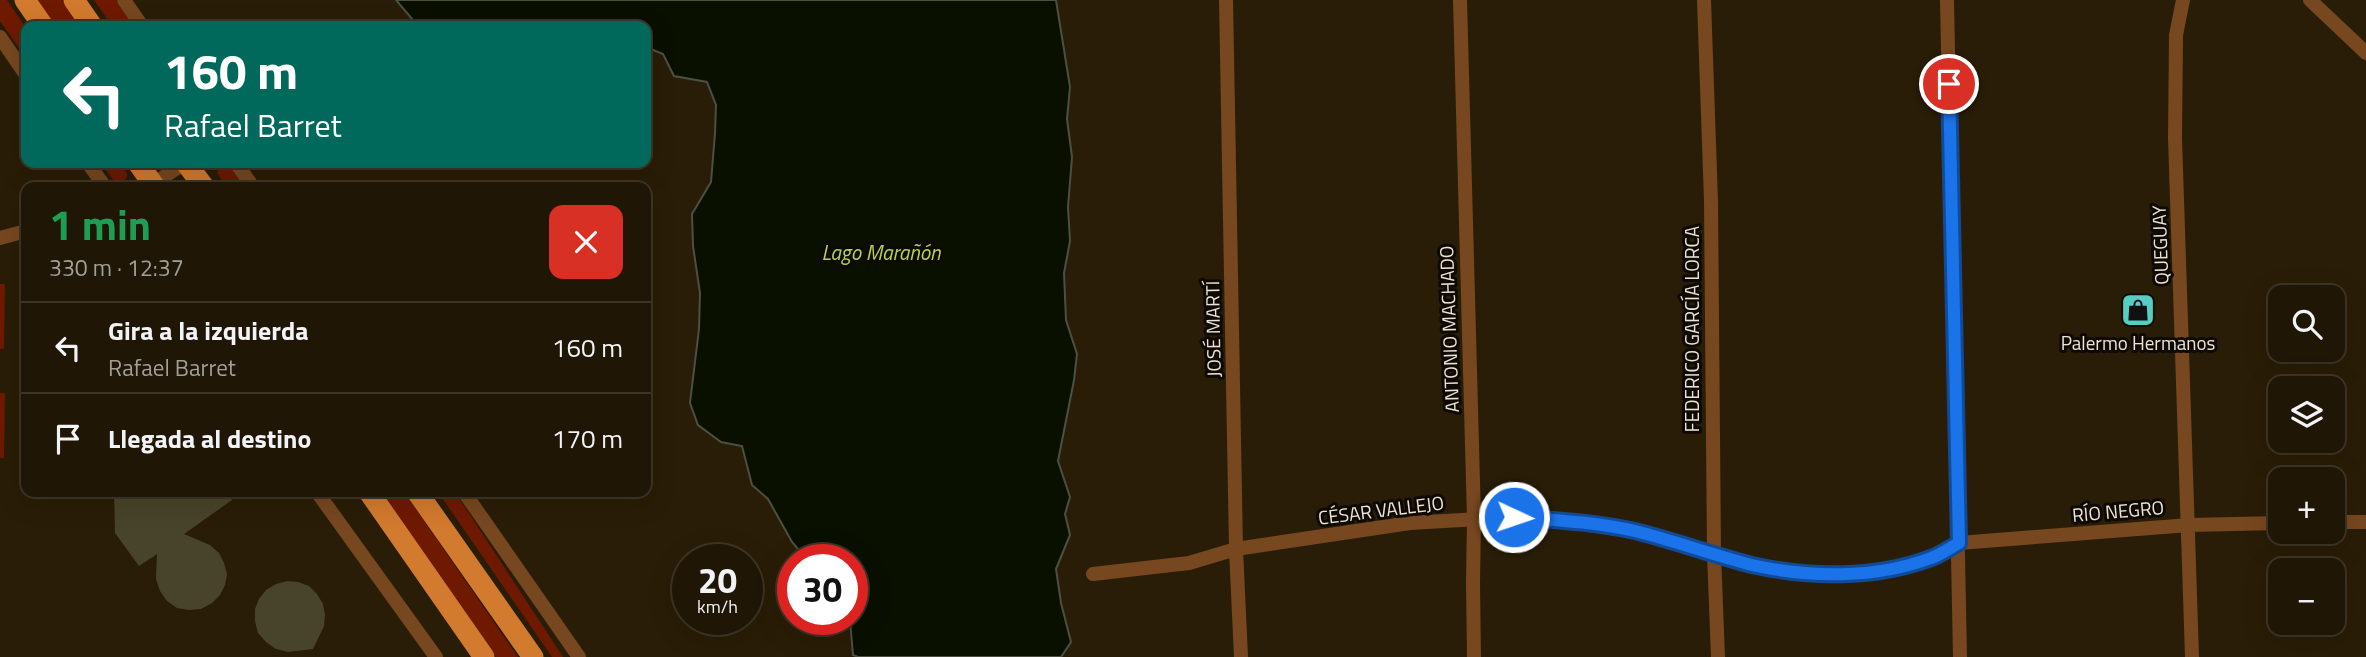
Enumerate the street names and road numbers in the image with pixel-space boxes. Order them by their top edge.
street label: QUEGUAY [2144,204,2175,285]
street label: FEDERICO GARCÍA LORCA [1677,226,1706,432]
street label: ANTONIO MACHADO [1431,245,1466,413]
street label: JOSÉ MARTÍ [1197,280,1228,377]
street label: CÉSAR VALLEJO [1316,487,1446,532]
street label: RÍO NEGRO [2071,492,2165,529]

